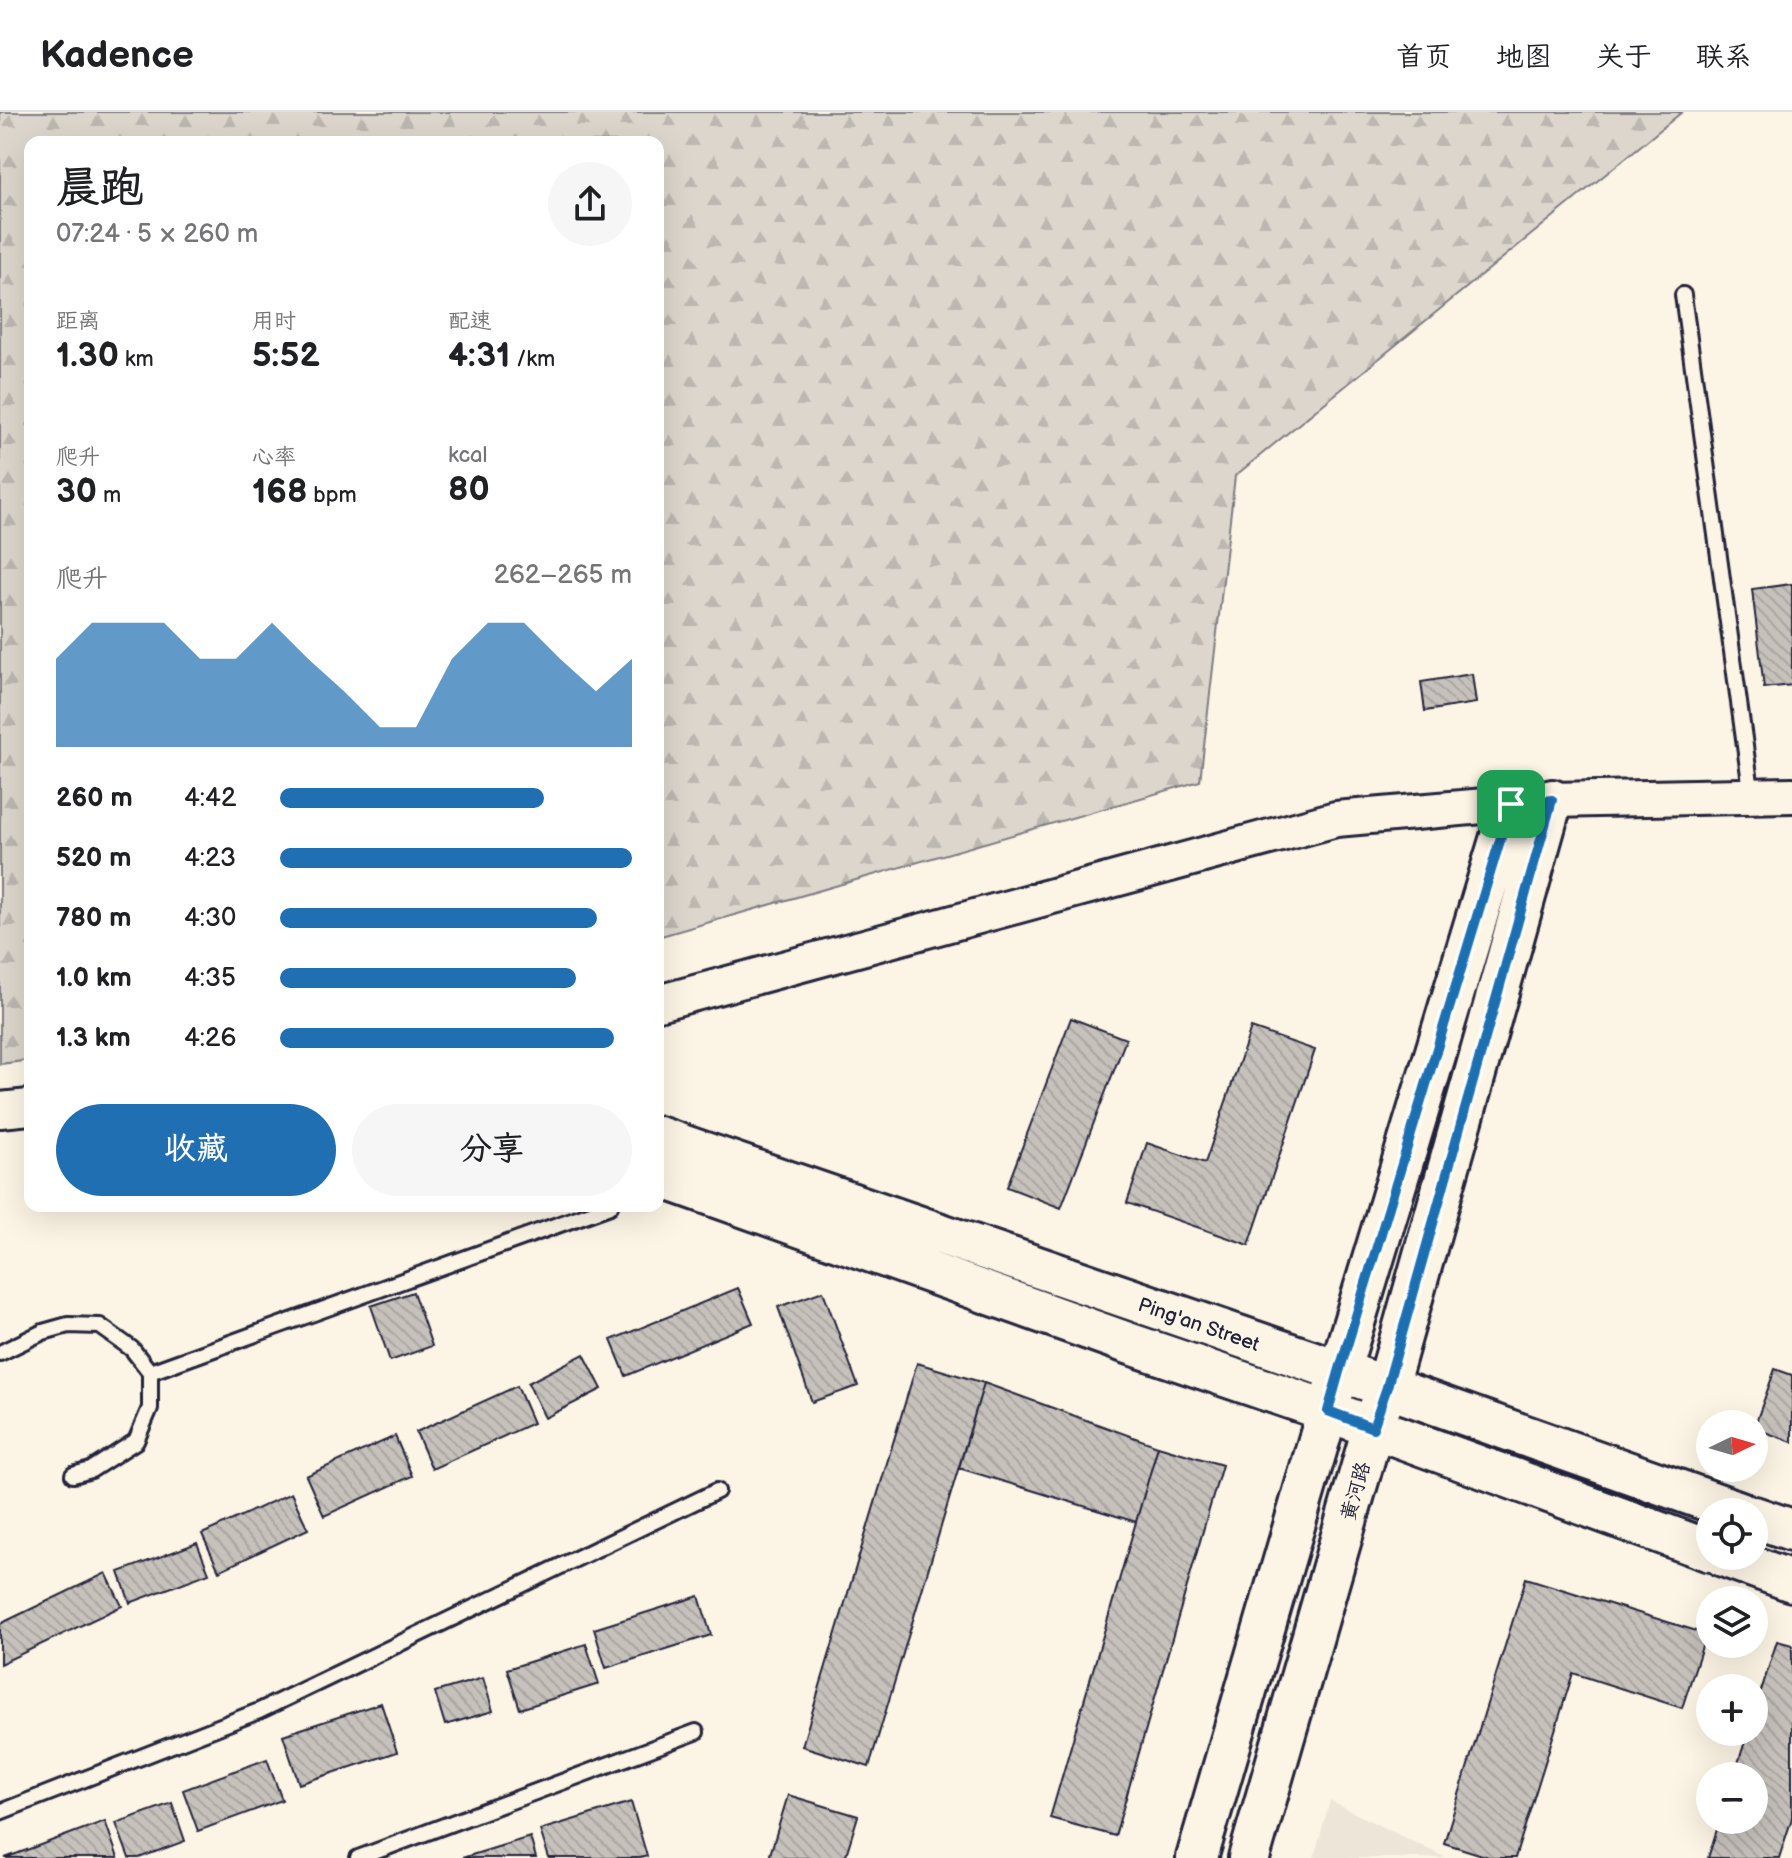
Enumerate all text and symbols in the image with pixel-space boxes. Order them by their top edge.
text: Kadence [40,33,194,78]
text: 首页 [1396,41,1452,74]
text: 地图 [1496,41,1552,74]
text: 关于 [1596,41,1652,74]
text: 联系 [1696,41,1752,74]
text: 晨跑 [56,162,144,215]
button: share [548,162,632,246]
text: 07:24 · 5 × 260 m [56,219,258,250]
text: 距离 [56,308,100,335]
text: 用时 [252,308,296,335]
text: 配速 [448,308,492,335]
text: 1.30 [56,335,119,376]
text: 5:52 [252,335,320,376]
text: 4:31 [448,335,510,376]
text: km [119,346,154,373]
text: /km [510,346,555,373]
text: kcal [448,442,487,469]
text: 爬升 [56,444,100,471]
text: 心率 [252,444,296,471]
text: 80 [448,469,490,510]
text: 30 [56,471,97,512]
text: 168 [252,471,307,512]
text: m [97,482,121,509]
text: bpm [307,482,357,509]
text: 262–265 m [494,560,632,591]
text: 爬升 [56,564,108,595]
pin [1477,770,1545,838]
icon: arrive [1489,782,1533,826]
text: 260 m [56,783,133,814]
text: 4:42 [184,783,236,814]
text: 520 m [56,843,132,874]
text: 4:23 [184,843,236,874]
text: 780 m [56,903,131,934]
text: 4:30 [184,903,236,934]
text: 1.0 km [56,963,132,994]
text: 4:35 [184,963,236,994]
text: 1.3 km [56,1023,131,1054]
text: 4:26 [184,1023,236,1054]
button: 收藏 [56,1104,336,1196]
button: 分享 [352,1104,632,1196]
street label: Ping'an Street [1135,1293,1263,1357]
north arrow [1696,1410,1768,1482]
map controls [1696,1410,1768,1834]
street label: 黄河路 [1336,1458,1376,1523]
button: locate [1696,1498,1768,1570]
button: layers [1696,1586,1768,1658]
button: + [1696,1674,1768,1746]
button: − [1696,1762,1768,1834]

